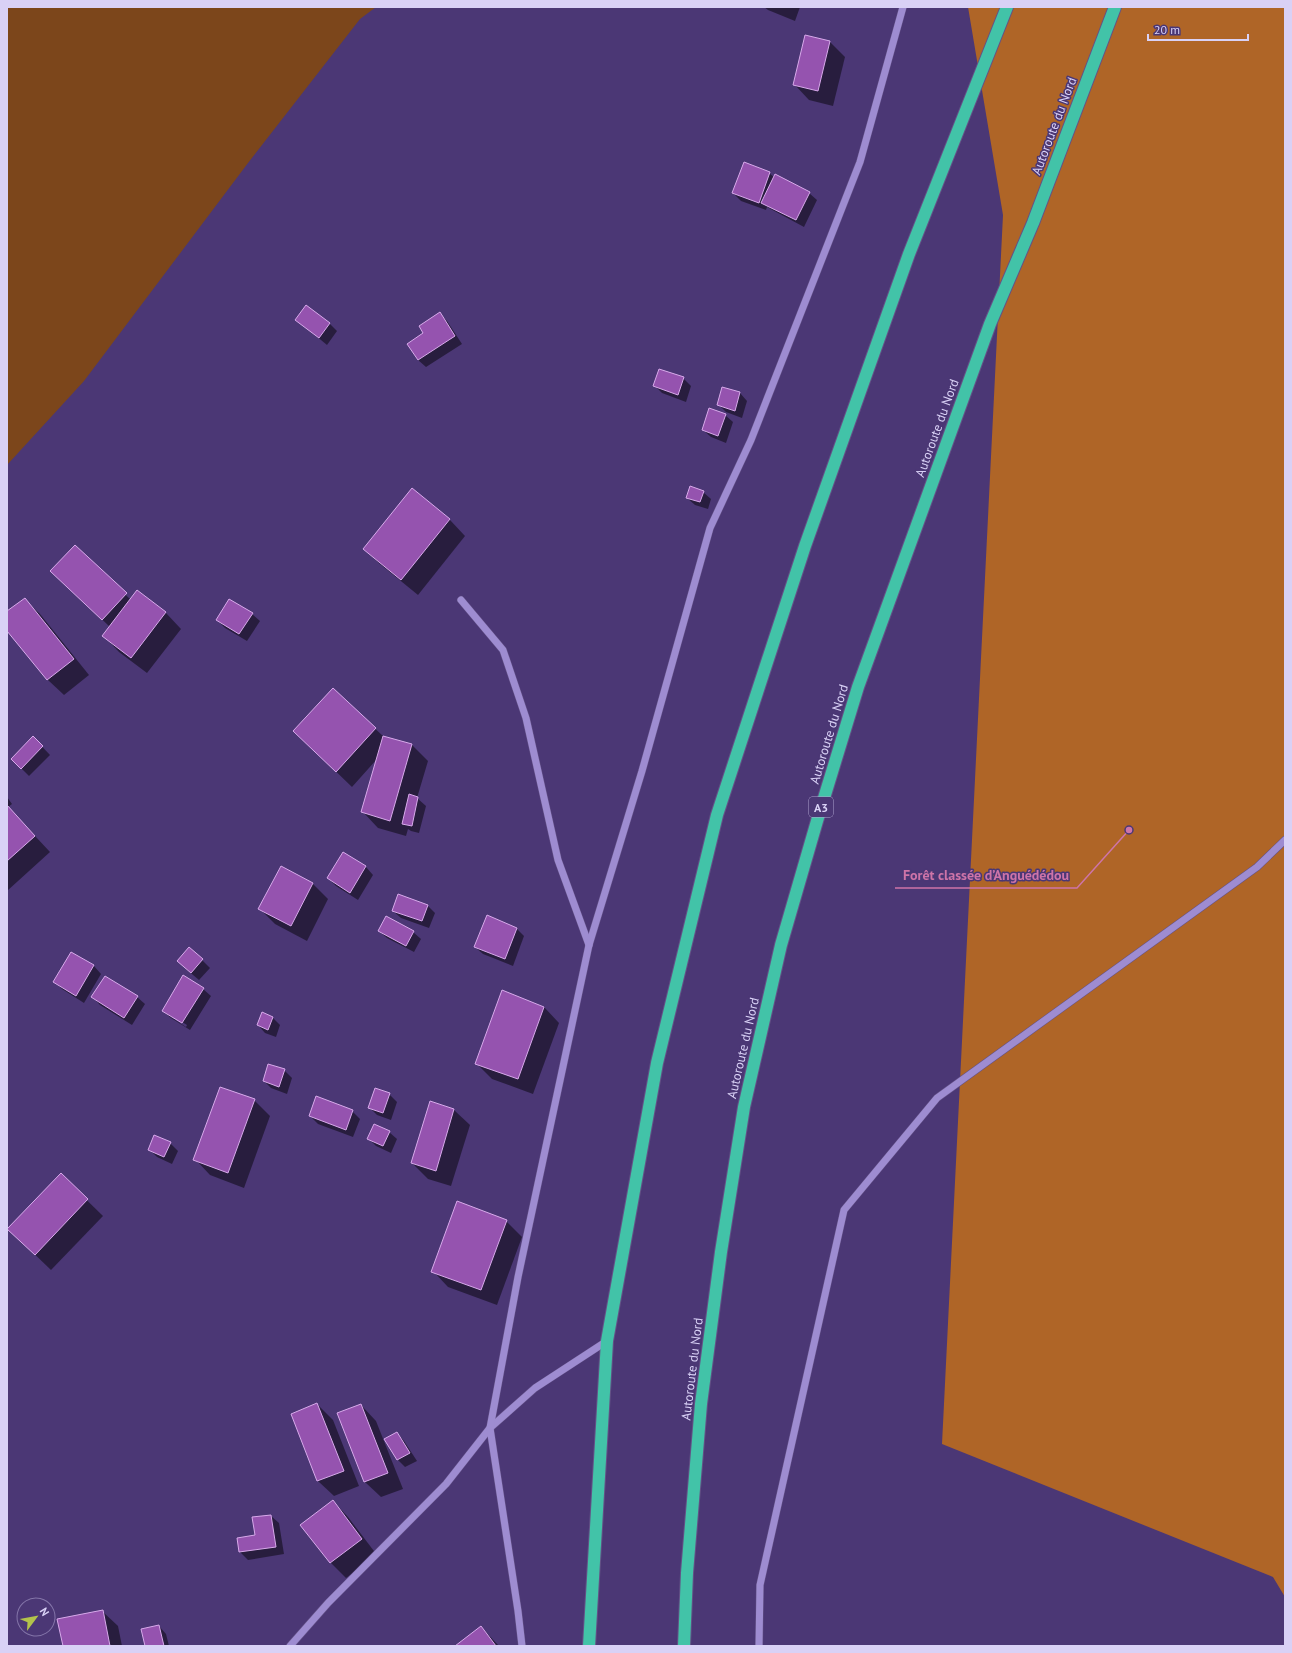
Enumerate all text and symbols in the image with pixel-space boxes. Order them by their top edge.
scale bar [1148,16,1248,42]
text: 20 m [1154,22,1180,37]
street label: Autoroute du Nord [1028,75,1080,177]
street label: Autoroute du Nord [911,377,963,479]
street label: Autoroute du Nord [806,682,852,786]
road number: A3 [809,797,833,817]
callout: Forêt classée d’Anguédédou [895,862,1077,888]
text: Forêt classée d’Anguédédou [903,866,1069,884]
street label: Autoroute du Nord [723,996,763,1100]
street label: Autoroute du Nord [677,1317,707,1421]
north arrow [16,1597,56,1637]
text: N [37,1605,52,1618]

